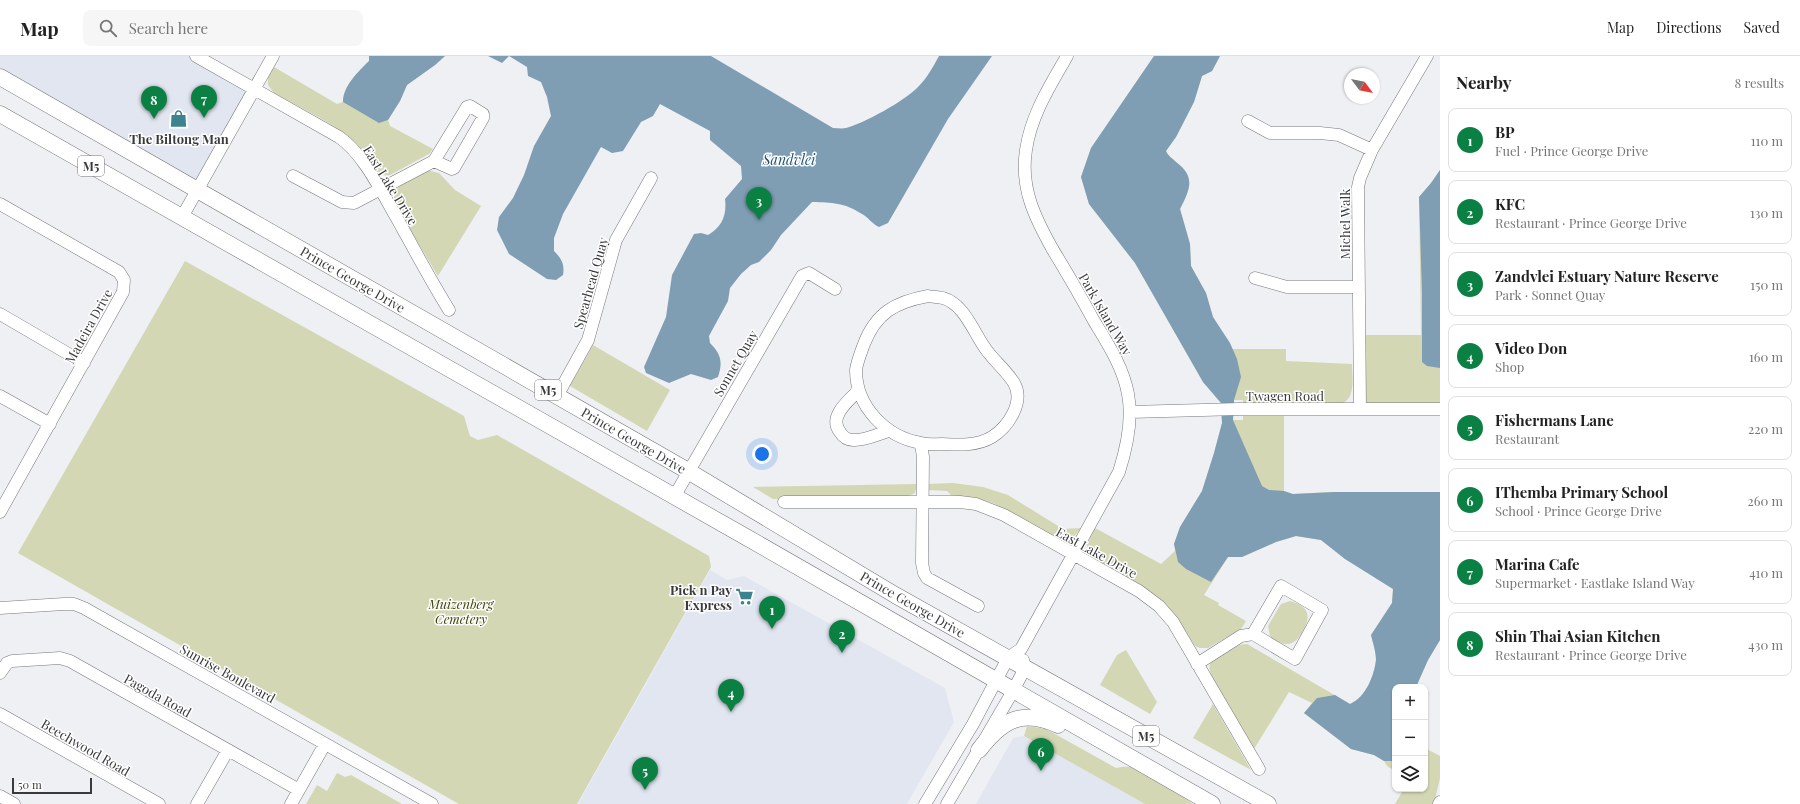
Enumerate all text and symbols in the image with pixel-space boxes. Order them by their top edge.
search box [83,10,363,46]
text: Map [20,15,59,41]
icon: search [97,17,119,39]
text: Search here [129,18,208,38]
text: Map [1607,18,1634,37]
text: Directions [1656,18,1722,37]
text: Saved [1744,18,1780,37]
north arrow [1344,68,1380,104]
text: Nearby [1456,71,1511,93]
text: 8 results [1734,74,1784,91]
pin: 7 [191,85,217,118]
pin: 8 [141,86,167,119]
shop icon: The Biltong Man [169,109,189,129]
text: BP [1495,122,1515,142]
place label: The Biltong Man [129,130,229,147]
text: 1 [1468,132,1472,149]
text: 110 m [1751,132,1783,149]
street label: East Lake Drive [360,142,422,228]
text: Fuel · Prince George Drive [1495,142,1648,159]
water label: Sandvlei [762,150,816,169]
road number: M5 [78,156,104,176]
pin: 3 [746,187,772,220]
street label: Michel Walk [1336,188,1353,259]
text: KFC [1495,194,1525,214]
text: 2 [1467,204,1473,221]
text: 130 m [1750,204,1783,221]
text: Restaurant · Prince George Drive [1495,214,1687,231]
street label: Spearhead Quay [569,235,611,331]
street label: Prince George Drive [298,242,409,316]
text: Zandvlei Estuary Nature Reserve [1495,266,1719,286]
street label: Park Island Way [1076,270,1137,359]
text: 3 [1467,276,1473,293]
text: 150 m [1750,276,1783,293]
street label: Madeira Drive [60,285,116,366]
text: Park · Sonnet Quay [1495,286,1605,303]
street label: Sonnet Quay [709,326,761,399]
text: Video Don [1495,338,1567,358]
text: 4 [1467,348,1473,365]
text: 160 m [1749,348,1783,365]
text: Shop [1495,358,1524,375]
road number: M5 [535,380,561,400]
street label: Twagen Road [1246,387,1325,404]
street label: Prince George Drive [579,403,690,477]
text: Fishermans Lane [1495,410,1614,430]
text: 5 [1467,420,1473,437]
text: 220 m [1748,420,1783,437]
text: Restaurant [1495,430,1559,447]
your location [752,444,772,464]
text: IThemba Primary School [1495,482,1668,502]
text: 6 [1466,492,1474,509]
text: 260 m [1747,492,1783,509]
text: School · Prince George Drive [1495,502,1662,519]
street label: East Lake Drive [1053,523,1141,582]
text: Marina Cafe [1495,554,1580,574]
text: 7 [1467,564,1473,581]
text: 410 m [1749,564,1783,581]
street label: Prince George Drive [858,567,969,641]
text: Supermarket · Eastlake Island Way [1495,574,1695,591]
place label: Pick n Pay Express [670,581,732,613]
supermarket icon: Pick n Pay Express [735,586,755,606]
park label: Muizenberg Cemetery [428,595,495,627]
pin: 1 [759,596,785,629]
pin: 2 [829,620,855,653]
text: Shin Thai Asian Kitchen [1495,626,1660,646]
text: 8 [1466,636,1474,653]
text: 430 m [1748,636,1783,653]
street label: Sunrise Boulevard [177,640,279,706]
text: Restaurant · Prince George Drive [1495,646,1687,663]
street label: Pagoda Road [121,669,195,721]
pin: 4 [718,679,744,712]
map controls [1392,684,1428,792]
button: + [1392,684,1428,720]
street label: Beechwood Road [39,715,134,779]
button: − [1392,720,1428,756]
road number: M5 [1133,726,1159,746]
pin: 6 [1028,738,1054,771]
button: layers [1392,756,1428,792]
pin: 5 [632,757,658,790]
scale bar [12,776,92,795]
text: 50 m [18,777,42,792]

